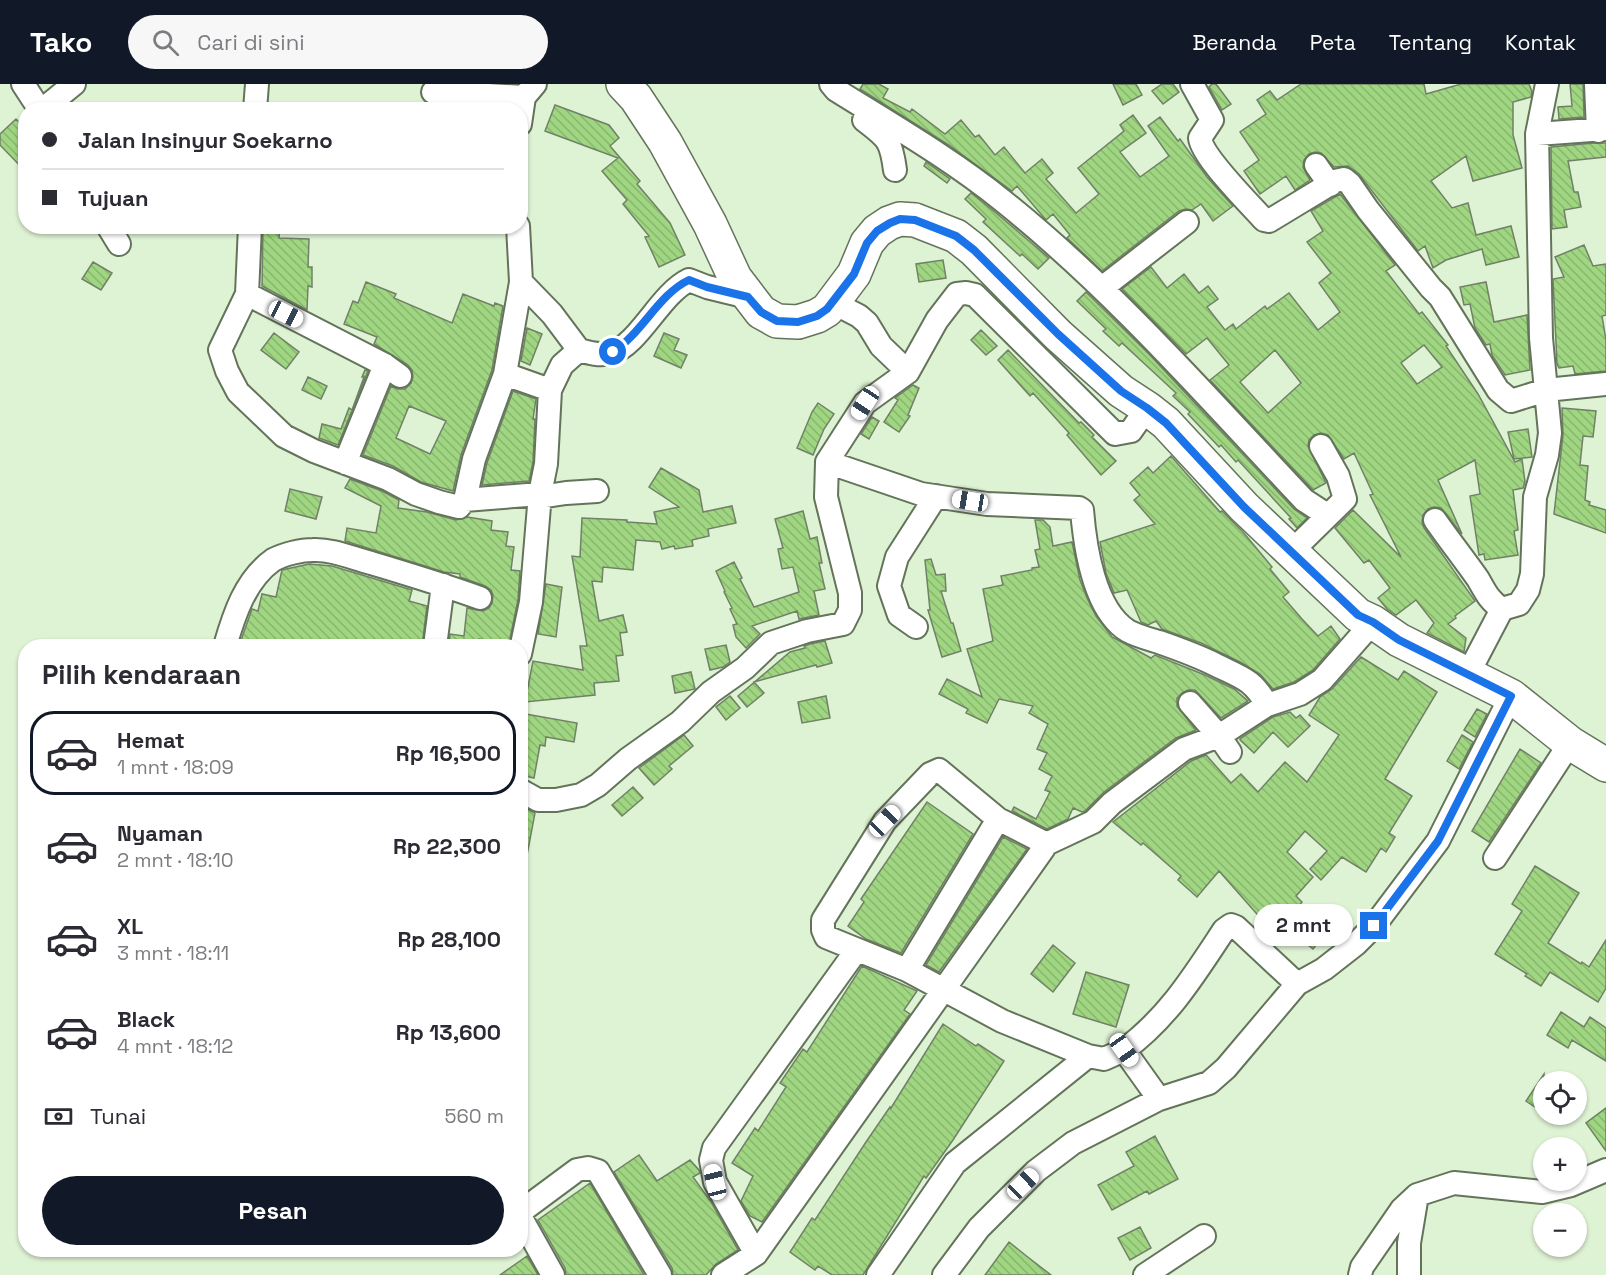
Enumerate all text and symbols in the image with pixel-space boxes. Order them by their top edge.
search box [128,15,548,69]
text: Tako [30,24,92,60]
icon: search [149,26,182,59]
text: Cari di sini [197,28,305,56]
text: Beranda [1192,29,1277,56]
text: Peta [1310,29,1356,56]
text: Tentang [1389,29,1472,56]
text: Kontak [1505,29,1576,56]
text: Jalan Insinyur Soekarno [78,126,333,154]
text: Tujuan [78,184,149,212]
car [266,298,306,330]
route start [599,338,626,365]
car [848,383,882,423]
car [951,489,989,513]
text: Pilih kendaraan [42,657,241,692]
icon: car [45,726,99,780]
text: Hemat [117,726,185,754]
text: Rp 16,500 [396,739,501,767]
text: 1 mnt · 18:09 [117,754,234,780]
car [866,802,904,840]
icon: car [45,819,99,873]
text: Nyaman [117,819,203,847]
text: Rp 22,300 [393,832,501,860]
text: 2 mnt · 18:10 [117,847,234,873]
callout: 2 mnt [1254,905,1353,947]
icon: car [45,912,99,966]
text: XL [117,912,143,940]
text: 2 mnt [1276,912,1331,938]
route end [1360,912,1387,939]
text: Rp 28,100 [397,925,501,953]
text: 3 mnt · 18:11 [117,940,229,966]
icon: car [45,1005,99,1059]
text: Black [117,1005,175,1033]
text: Rp 13,600 [396,1018,501,1046]
car [1106,1030,1142,1070]
text: 4 mnt · 18:12 [117,1033,233,1059]
map controls [1533,1071,1587,1257]
button: locate [1533,1071,1587,1125]
icon: cash [42,1100,75,1133]
text: Tunai [90,1102,146,1130]
text: 560 m [445,1103,504,1129]
button: + [1533,1137,1587,1191]
car [702,1162,728,1202]
car [1004,1165,1042,1203]
button: Pesan [42,1176,504,1245]
button: − [1533,1203,1587,1257]

